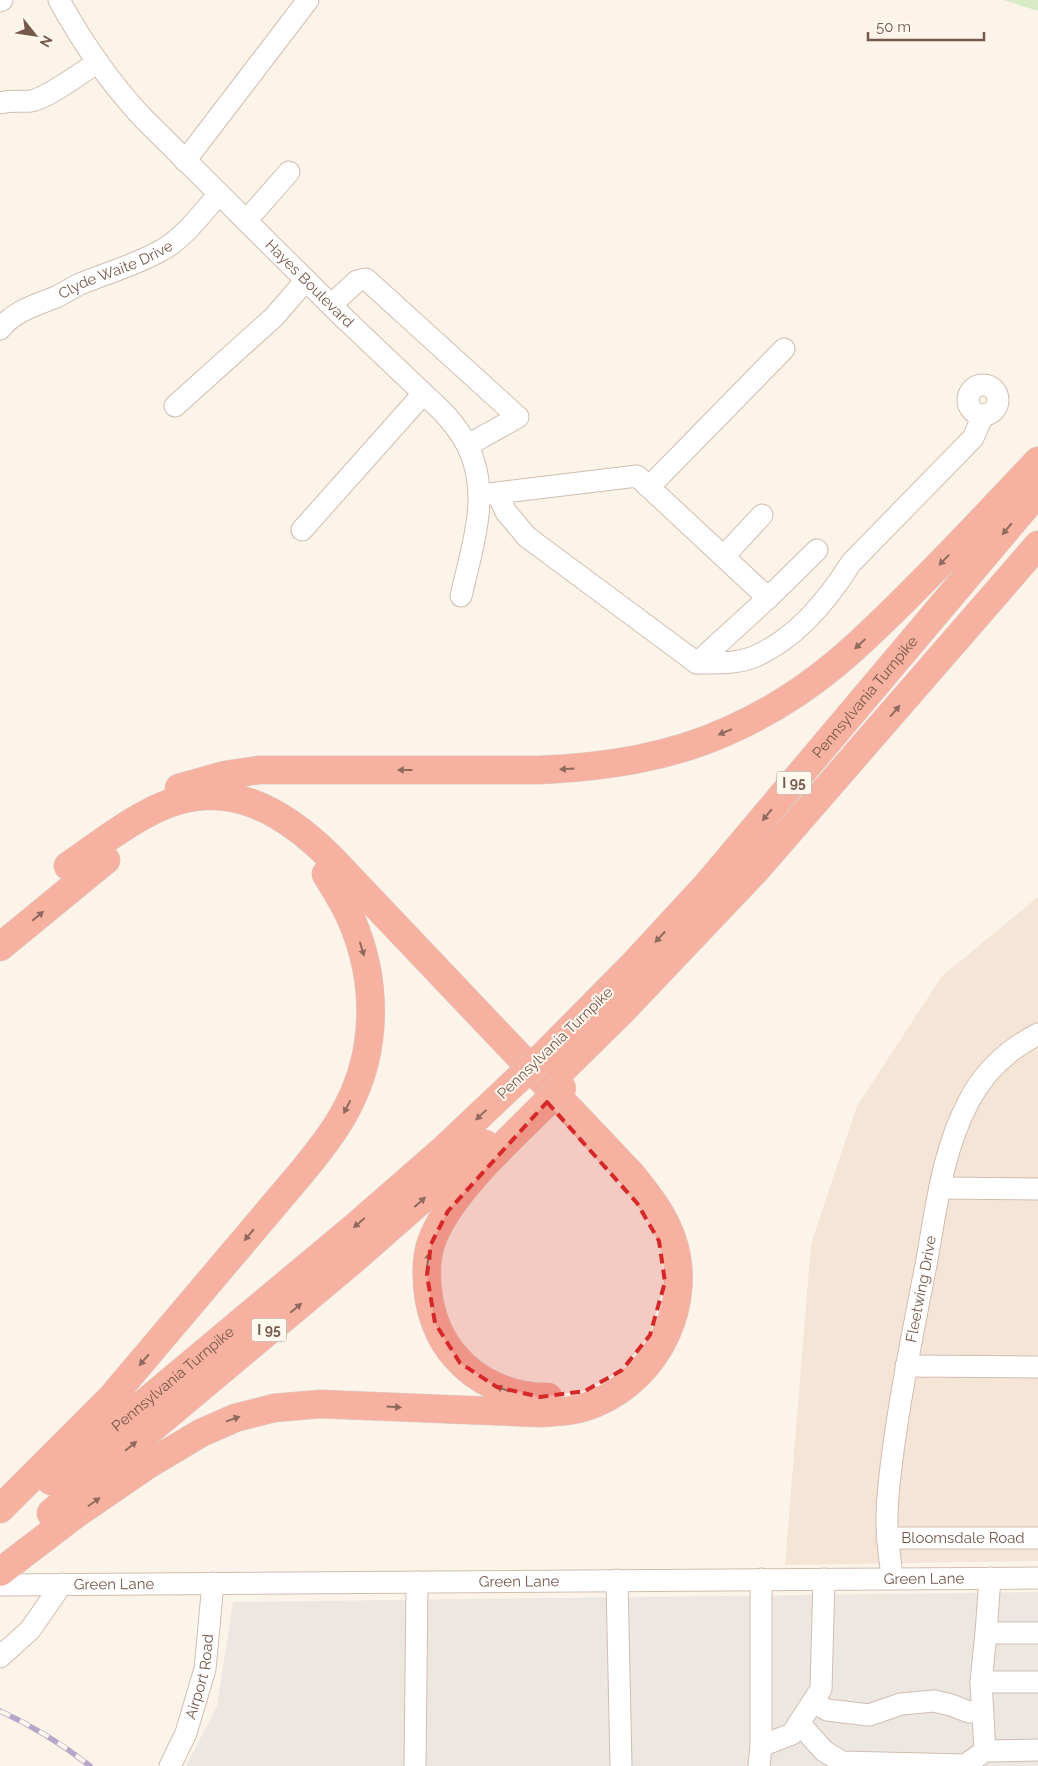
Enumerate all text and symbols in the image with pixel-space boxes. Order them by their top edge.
north arrow [10,10,60,60]
scale bar [868,10,984,42]
text: 50 m [876,18,911,36]
text: N [37,33,56,50]
street label: Hayes Boulevard [261,236,358,331]
street label: Clyde Waite Drive [55,237,177,303]
one-way arrow [1001,523,1012,536]
one-way arrow [938,553,950,565]
street label: Pennsylvania Turnpike [809,632,922,762]
one-way arrow [854,638,866,650]
one-way arrow [889,705,901,717]
one-way arrow [718,729,732,737]
one-way arrow [559,765,575,773]
one-way arrow [396,766,412,774]
road number: I 95 [776,771,812,794]
one-way arrow [761,808,773,820]
one-way arrow [31,910,44,921]
one-way arrow [654,930,666,942]
one-way arrow [358,941,366,956]
street label: Pennsylvania Turnpike [493,983,617,1103]
one-way arrow [343,1099,351,1114]
one-way arrow [475,1109,487,1121]
one-way arrow [413,1196,425,1208]
one-way arrow [354,1217,366,1229]
one-way arrow [243,1229,254,1242]
street label: Fleetwing Drive [902,1234,940,1344]
one-way arrow [425,1252,433,1268]
one-way arrow [290,1302,303,1313]
road number: I 95 [252,1318,286,1342]
street label: Pennsylvania Turnpike [108,1323,238,1435]
one-way arrow [138,1353,150,1365]
one-way arrow [496,1385,510,1393]
one-way arrow [386,1403,402,1411]
one-way arrow [226,1415,241,1422]
one-way arrow [125,1440,138,1451]
one-way arrow [88,1497,101,1507]
street label: Bloomsdale Road [901,1529,1025,1547]
street label: Green Lane [884,1569,964,1588]
street label: Green Lane [479,1572,559,1591]
street label: Green Lane [74,1575,154,1594]
street label: Airport Road [182,1633,217,1721]

